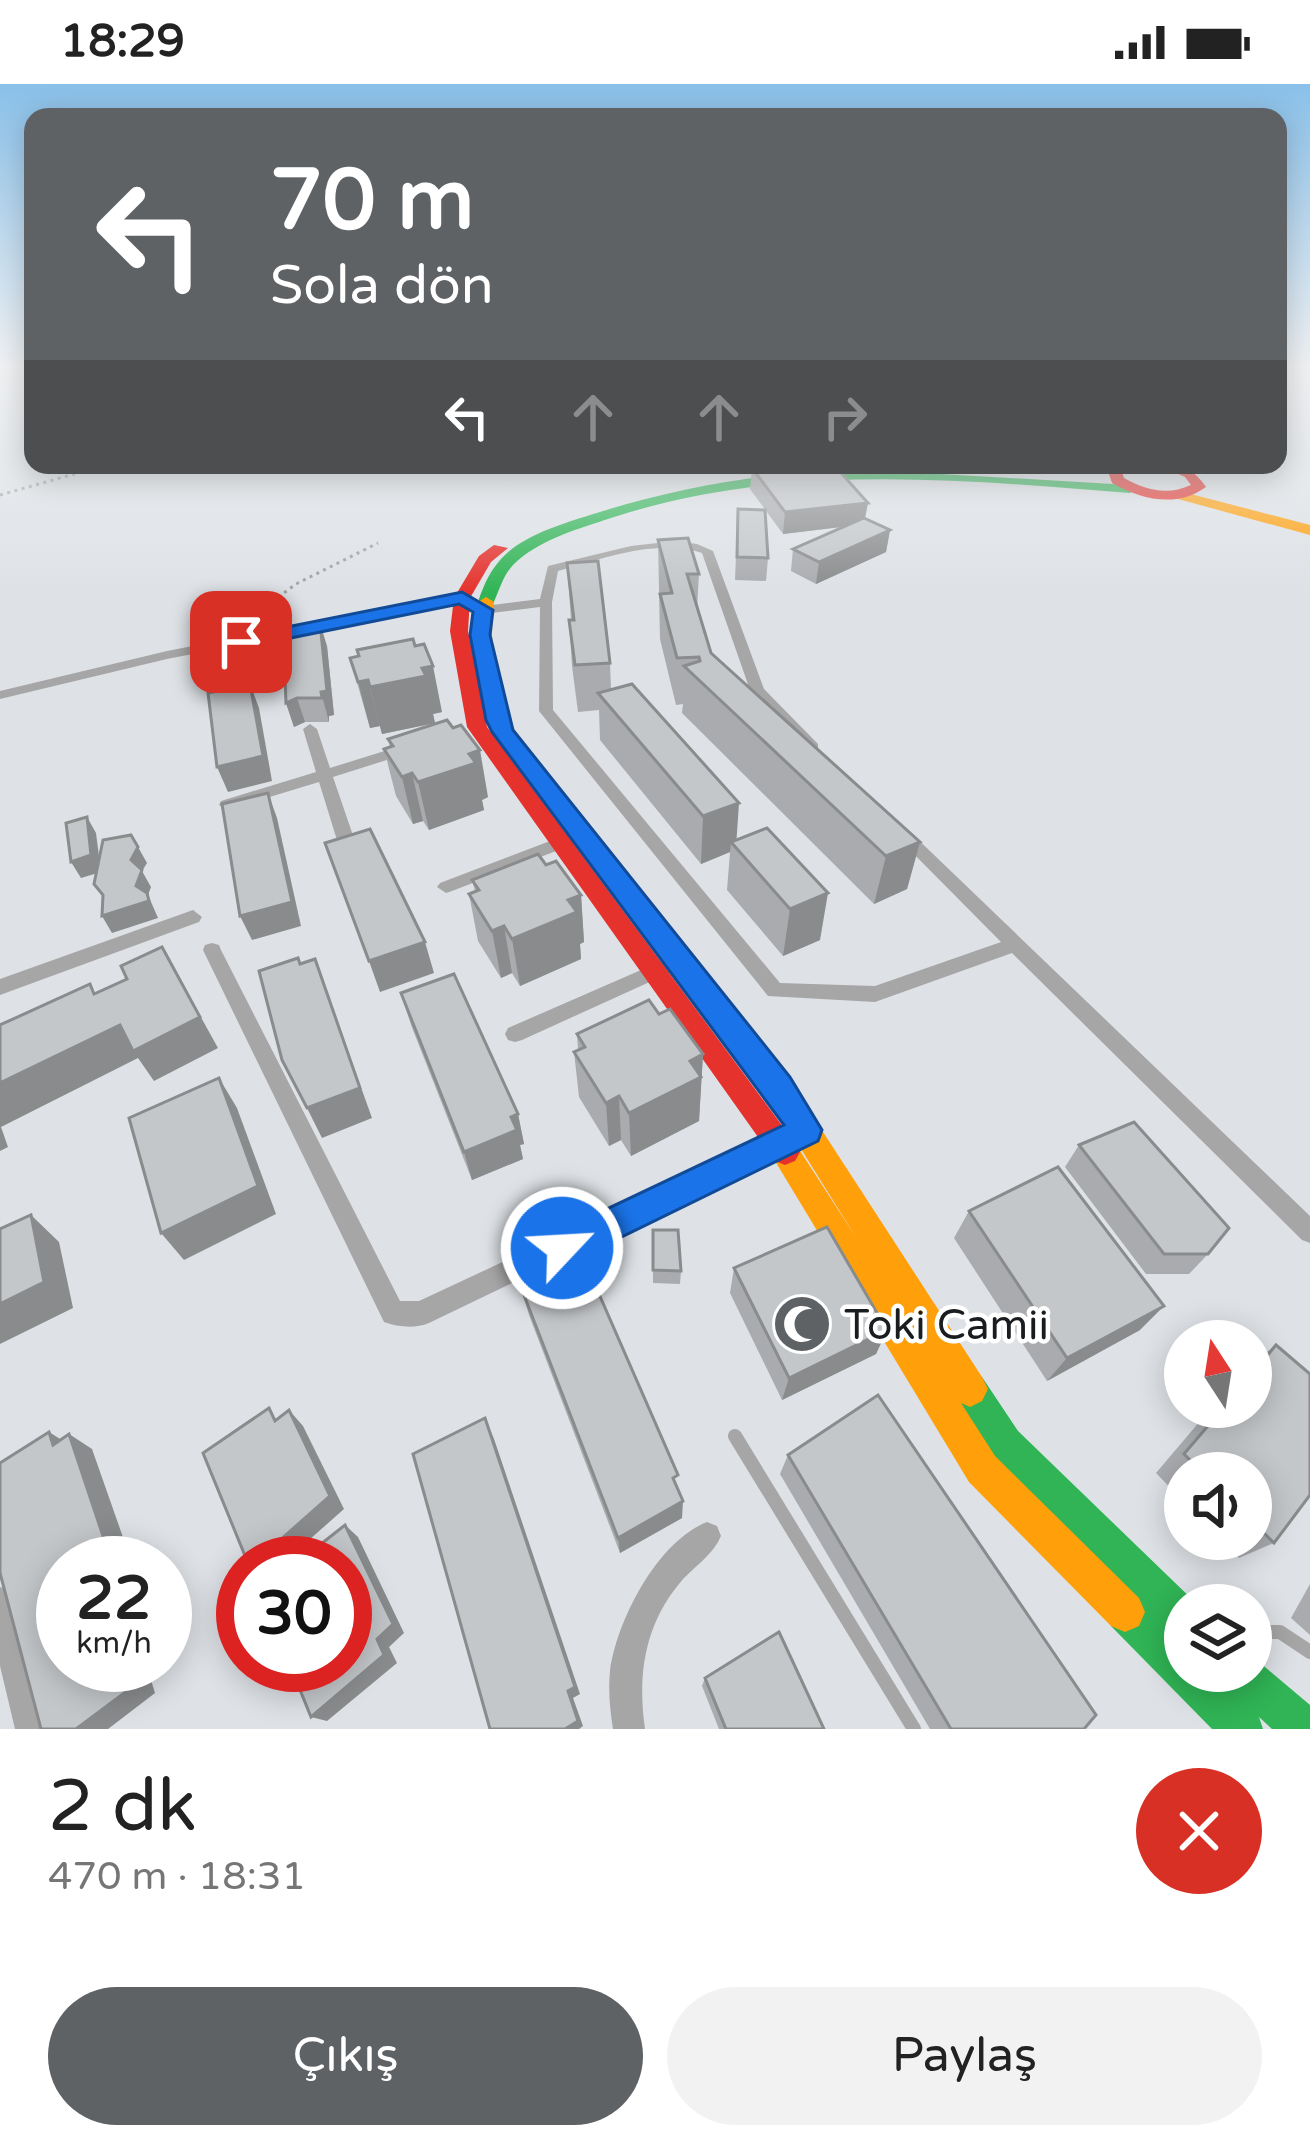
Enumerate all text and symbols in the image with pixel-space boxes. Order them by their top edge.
text: 18:29 [60,15,185,69]
text: 70 m [270,151,474,252]
icon: left [72,156,228,312]
text: Sola dön [270,253,494,318]
icon: left [434,384,500,450]
icon: ahead [560,384,626,450]
icon: ahead [686,384,752,450]
icon: right [812,384,878,450]
pin [190,591,292,693]
icon: arrive [208,609,274,675]
position arrow [499,1185,625,1311]
mosque icon: Toki Camii [771,1293,833,1355]
place label: Toki Camii [844,1300,1049,1351]
north arrow [1164,1320,1272,1428]
map controls [1164,1320,1272,1692]
button: sound [1164,1452,1272,1560]
speed limit sign: 30 [216,1536,372,1692]
text: 22 [76,1563,152,1635]
button: layers [1164,1584,1272,1692]
text: km/h [76,1625,152,1662]
text: 2 dk [48,1764,197,1851]
button: close [1136,1768,1262,1894]
text: 470 m · 18:31 [48,1853,306,1900]
button: Çıkış [48,1987,643,2125]
button: Paylaş [667,1987,1262,2125]

